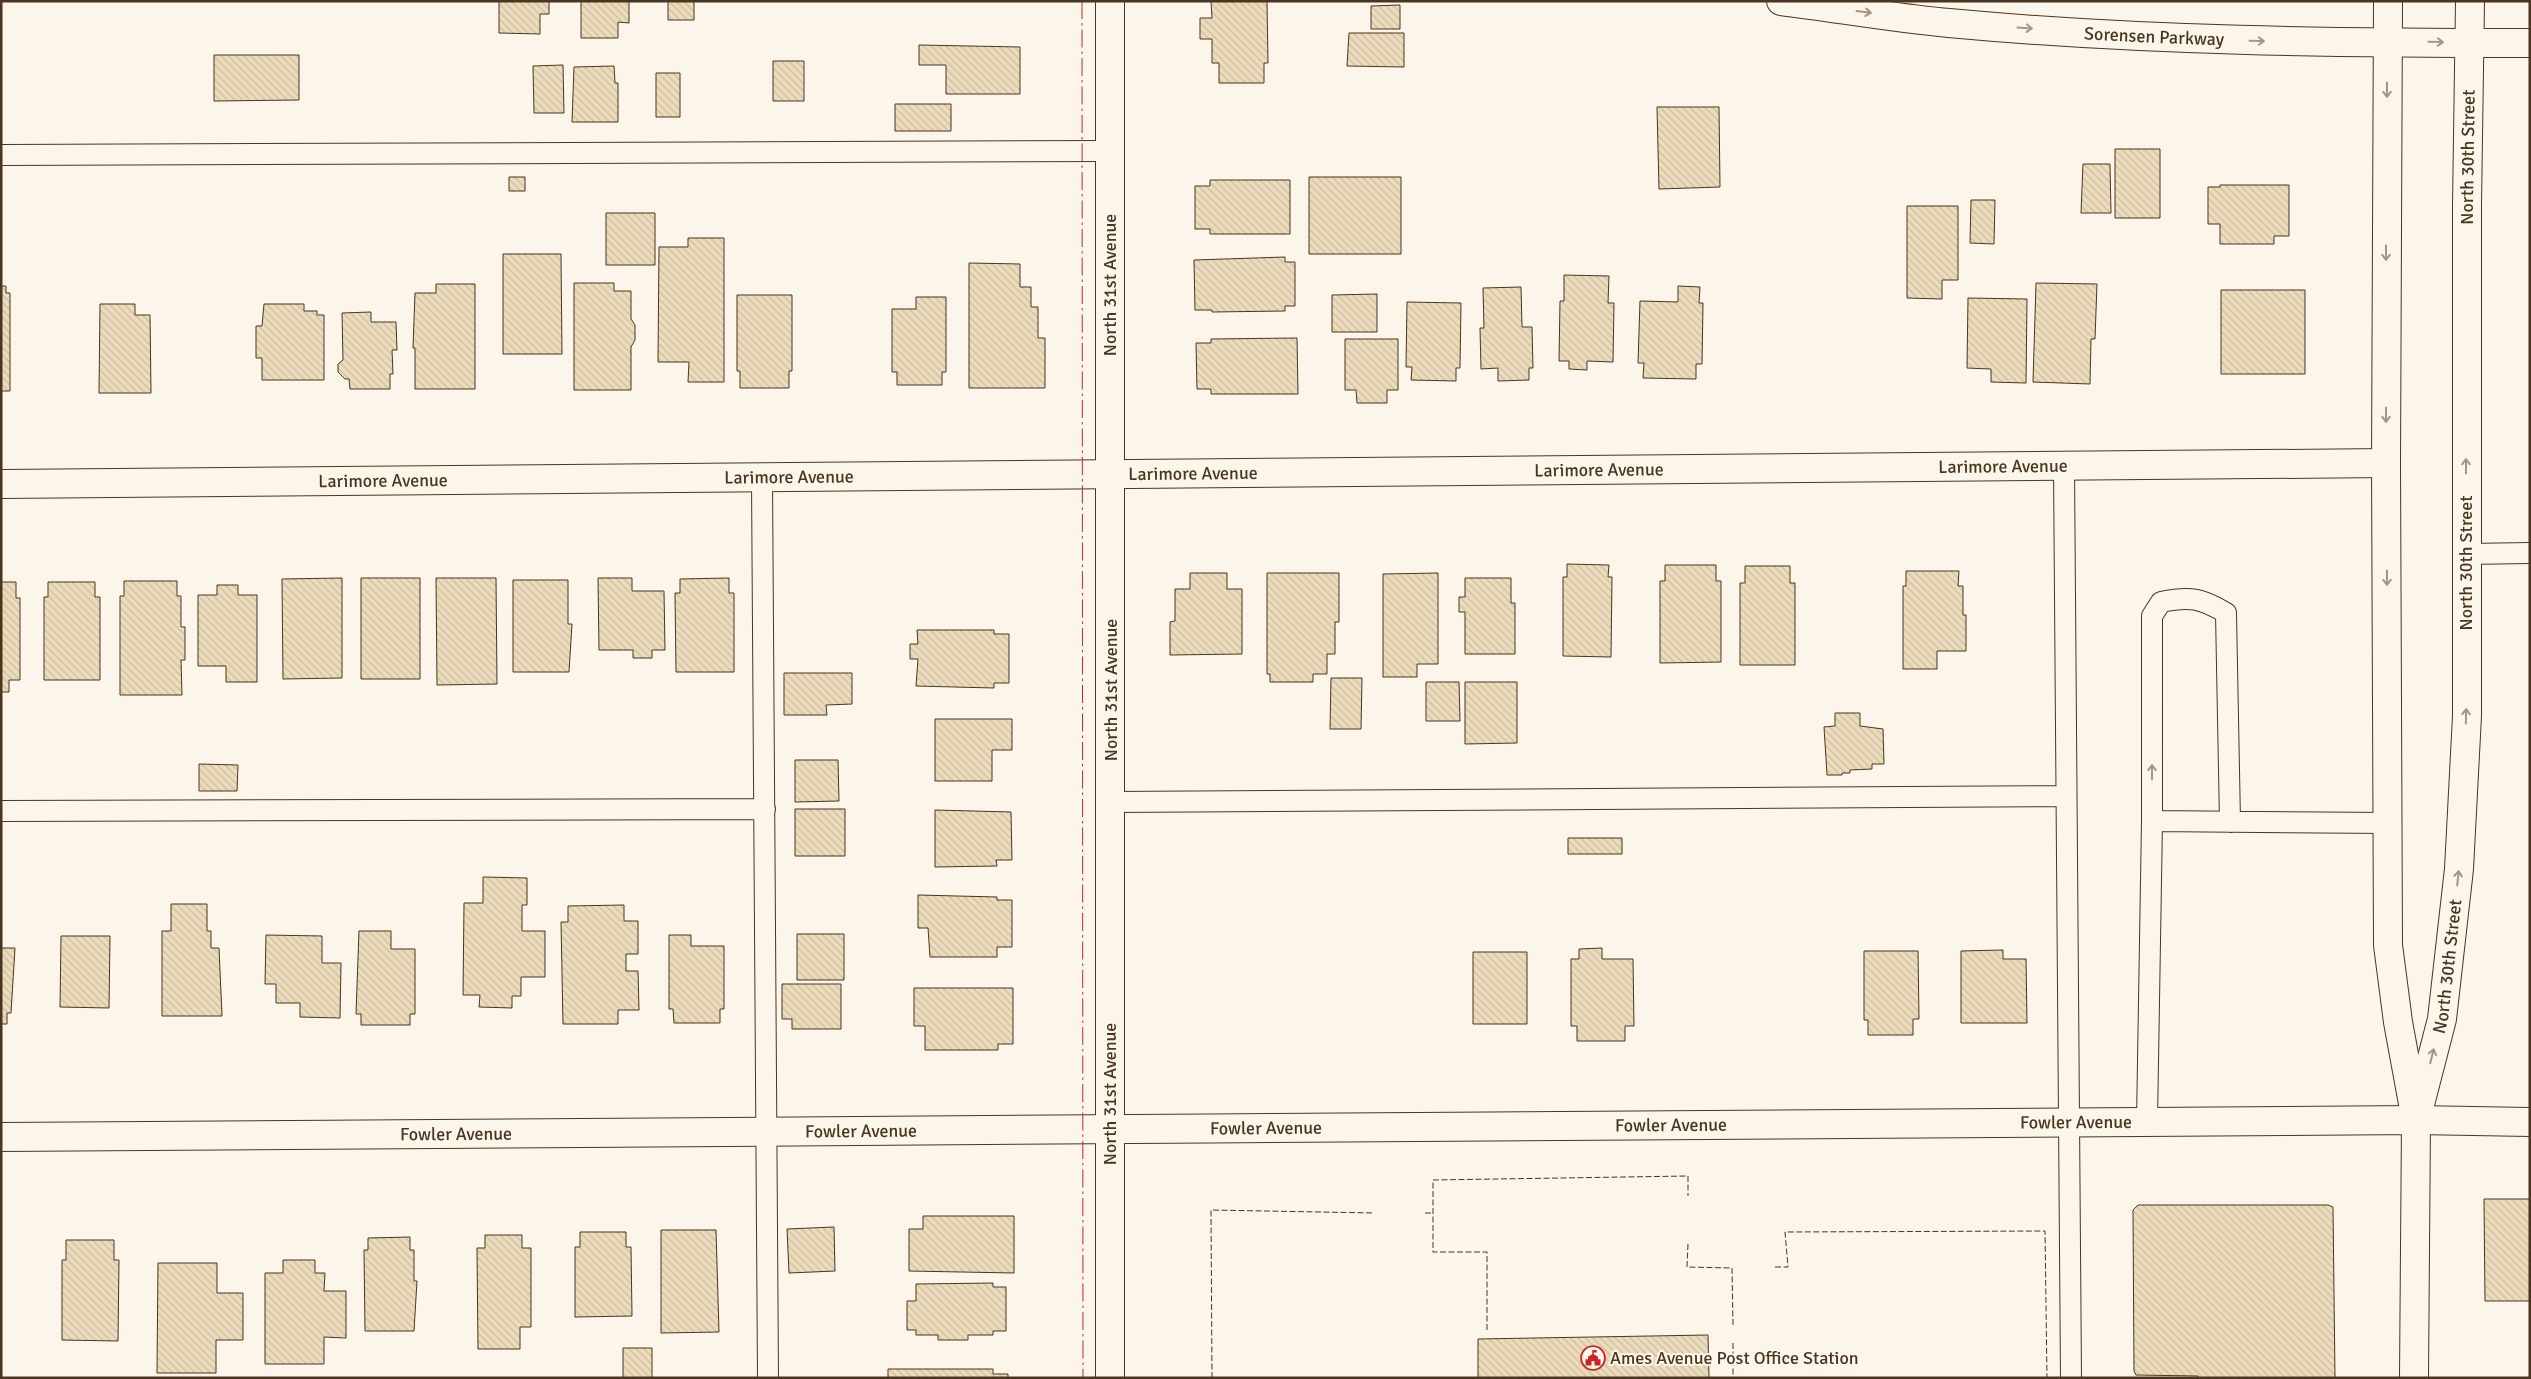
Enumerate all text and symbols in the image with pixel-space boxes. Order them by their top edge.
one-way arrow [1855,7,1871,17]
street label: Sorensen Parkway [2084,22,2225,50]
one-way arrow [2017,24,2033,33]
one-way arrow [2249,36,2265,46]
one-way arrow [2428,38,2444,47]
one-way arrow [2382,82,2392,98]
street label: North 30th Street [2456,89,2480,225]
street label: North 31st Avenue [1099,214,1121,356]
one-way arrow [2381,244,2391,261]
one-way arrow [2381,407,2391,423]
street label: Larimore Avenue [1938,455,2068,478]
street label: Larimore Avenue [1534,458,1664,482]
one-way arrow [2461,458,2471,474]
street label: Larimore Avenue [1128,462,1258,485]
street label: Larimore Avenue [724,465,854,489]
street label: Larimore Avenue [318,469,448,492]
street label: North 30th Street [2455,495,2477,631]
one-way arrow [2382,570,2392,586]
street label: North 31st Avenue [1100,619,1122,761]
one-way arrow [2462,708,2471,724]
one-way arrow [2147,764,2157,780]
one-way arrow [2453,871,2463,887]
street label: North 30th Street [2428,898,2467,1036]
street label: North 31st Avenue [1099,1023,1121,1165]
one-way arrow [2428,1049,2438,1065]
street label: Fowler Avenue [2020,1111,2132,1134]
street label: Fowler Avenue [1615,1114,1727,1136]
street label: Fowler Avenue [1210,1117,1322,1139]
street label: Fowler Avenue [805,1120,917,1142]
street label: Fowler Avenue [400,1123,512,1145]
public building icon: Ames Avenue Post Office Station [1580,1345,1606,1371]
place label: Ames Avenue Post Office Station [1610,1347,1859,1369]

